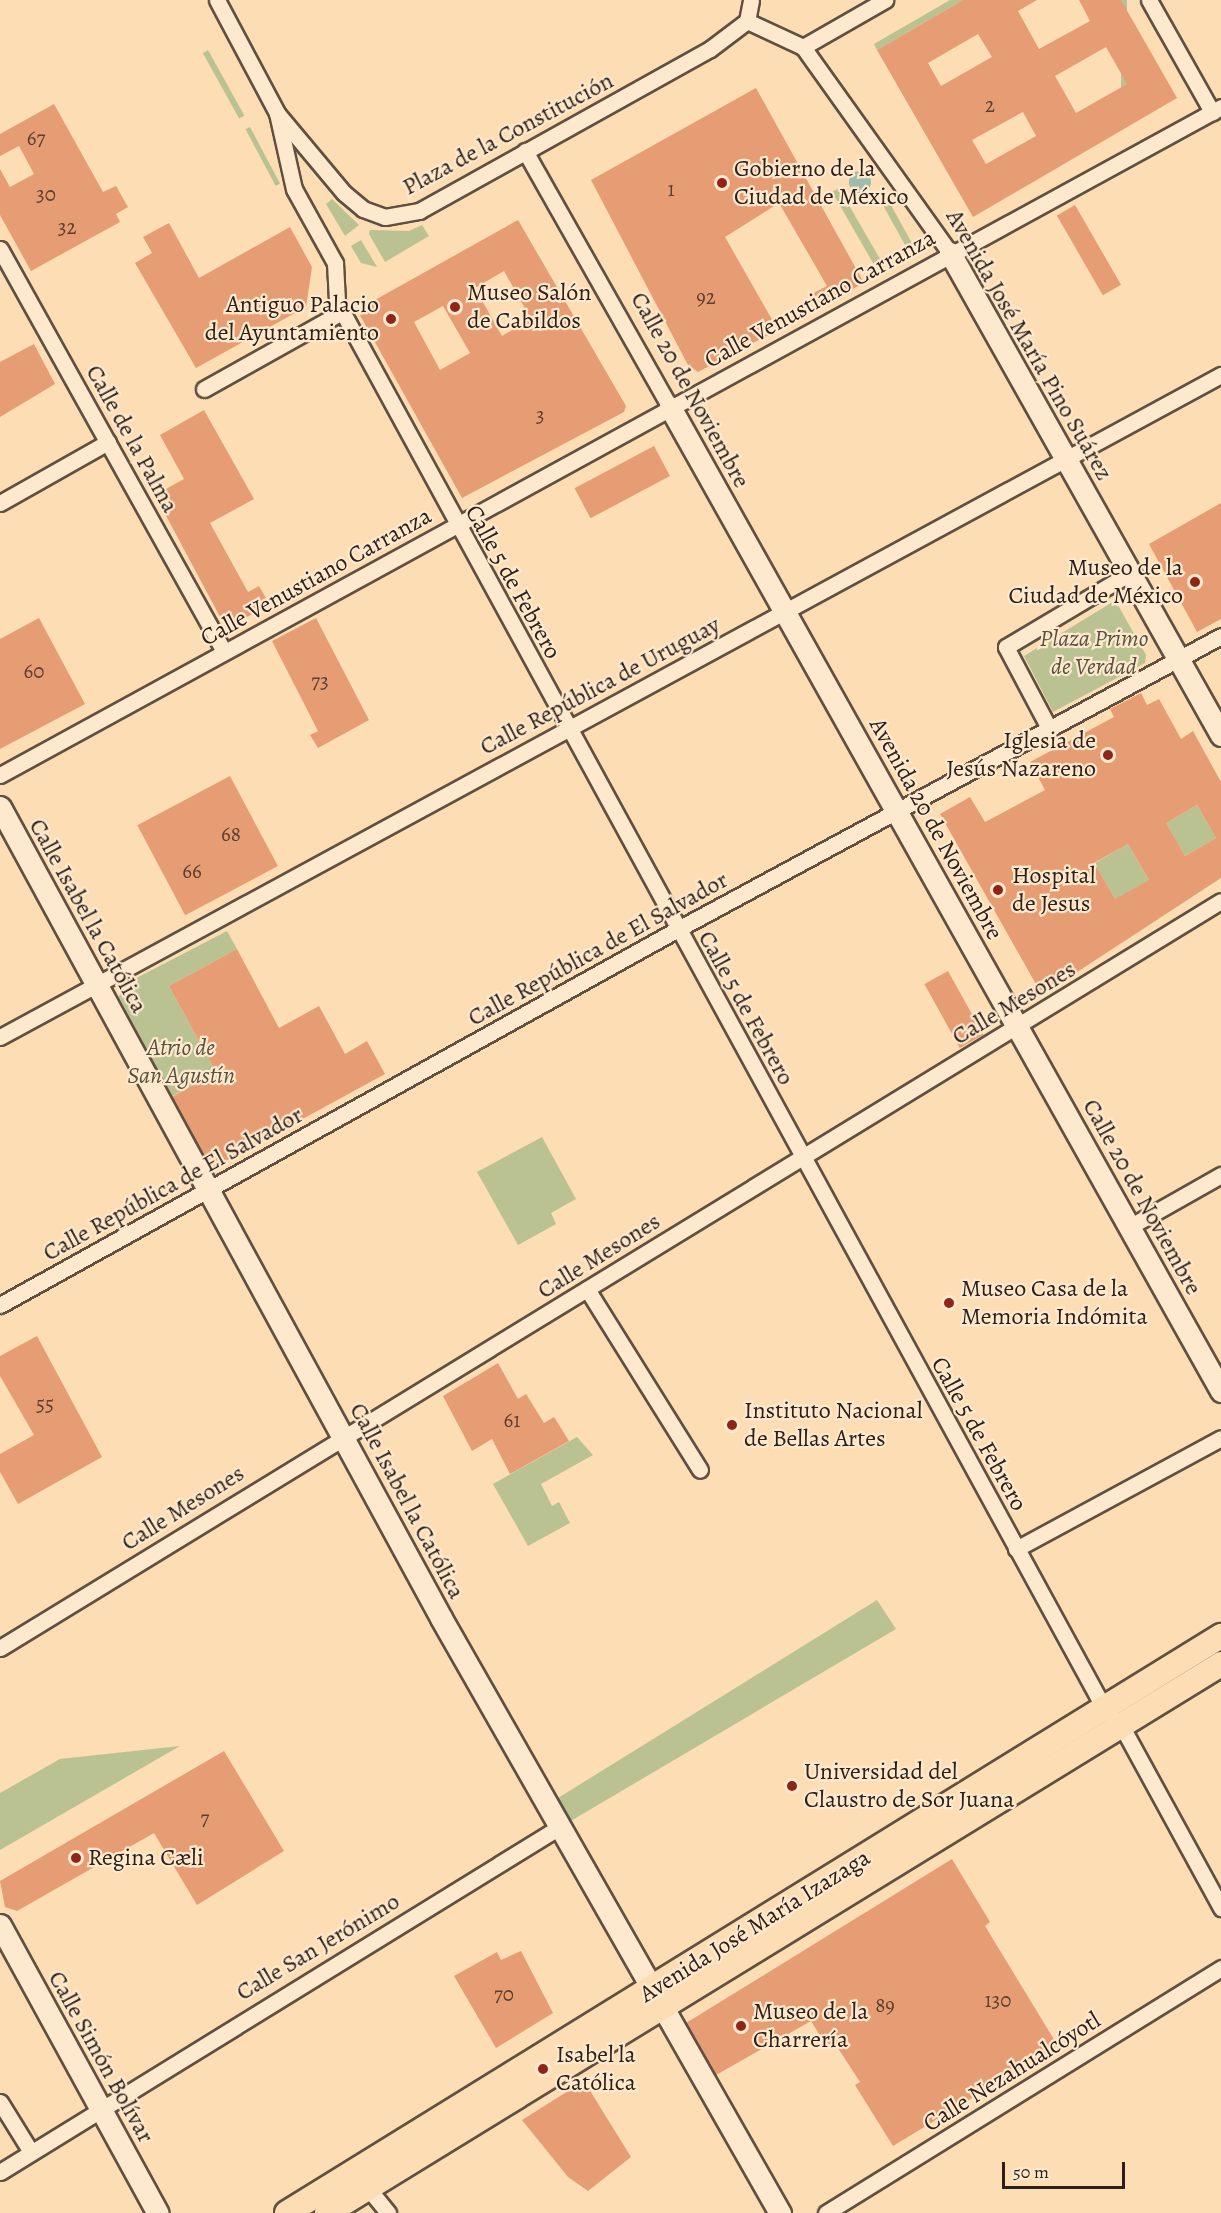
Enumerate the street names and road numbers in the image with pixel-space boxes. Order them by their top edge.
street label: Plaza de la Constitución [398,66,618,202]
street label: Avenida José María Pino Suárez [940,205,1118,485]
street label: Calle Venustiano Carranza [700,224,940,374]
street label: Calle 20 de Noviembre [624,287,756,493]
street label: Calle de la Palma [80,360,184,518]
street label: Calle 5 de Febrero [459,500,567,664]
street label: Calle Venustiano Carranza [196,502,436,652]
street label: Calle República de Uruguay [475,611,725,761]
street label: Avenida 20 de Noviembre [863,713,1009,945]
street label: Calle Isabel la Católica [23,814,153,1018]
street label: Calle República de El Salvador [463,866,733,1032]
street label: Calle 5 de Febrero [692,926,800,1090]
street label: Calle Mesones [947,955,1081,1051]
street label: Calle 20 de Noviembre [1076,1094,1208,1300]
street label: Calle República de El Salvador [38,1101,308,1267]
street label: Calle Mesones [532,1207,666,1305]
street label: Calle 5 de Febrero [925,1352,1033,1516]
street label: Calle Isabel la Católica [343,1398,471,1604]
street label: Calle Mesones [116,1459,250,1557]
street label: Avenida José María Izazaga [634,1843,876,2009]
street label: Calle San Jerónimo [231,1887,405,2007]
street label: Calle Simón Bolívar [42,1966,160,2148]
street label: Calle Nezahualcóyotl [918,2006,1106,2138]

